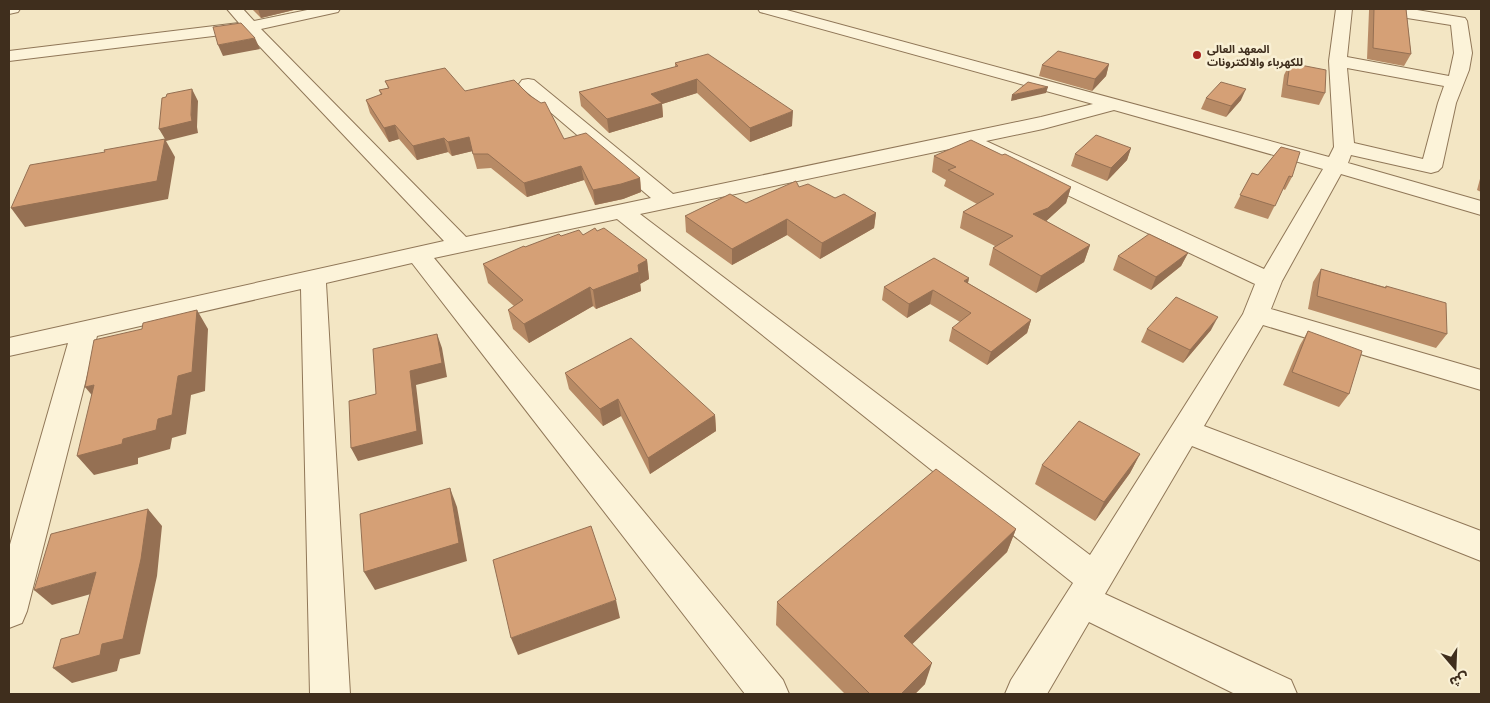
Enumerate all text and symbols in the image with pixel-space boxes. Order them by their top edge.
place label: المعهد العالي للكهرباء والالكترونات [1207,42,1303,69]
marker: المعهد العالي للكهرباء والالكترونات [1191,49,1203,61]
north arrow [1430,643,1480,693]
text: ش [1447,669,1471,692]

